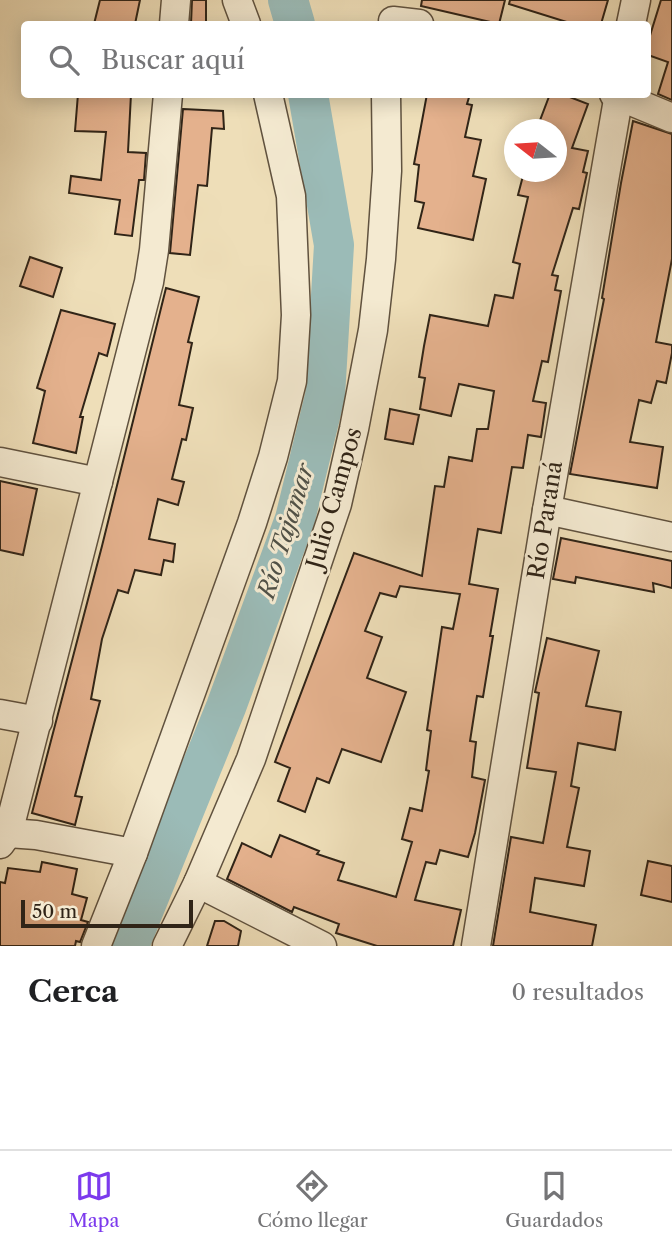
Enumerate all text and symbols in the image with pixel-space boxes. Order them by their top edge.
search box [21,21,651,98]
icon: search [45,41,83,79]
text: Buscar aquí [101,44,245,76]
north arrow [504,119,567,182]
street label: Julio Campos [300,424,368,575]
water label: Río Tajamar [251,458,320,604]
street label: Río Paraná [522,458,568,581]
scale bar [21,897,192,929]
text: 50 m [32,900,77,923]
text: Cerca [28,973,118,1010]
text: 0 resultados [512,978,644,1006]
tab: Mapa [69,1167,120,1232]
tab: Cómo llegar [257,1167,368,1232]
tab: Guardados [505,1167,603,1232]

